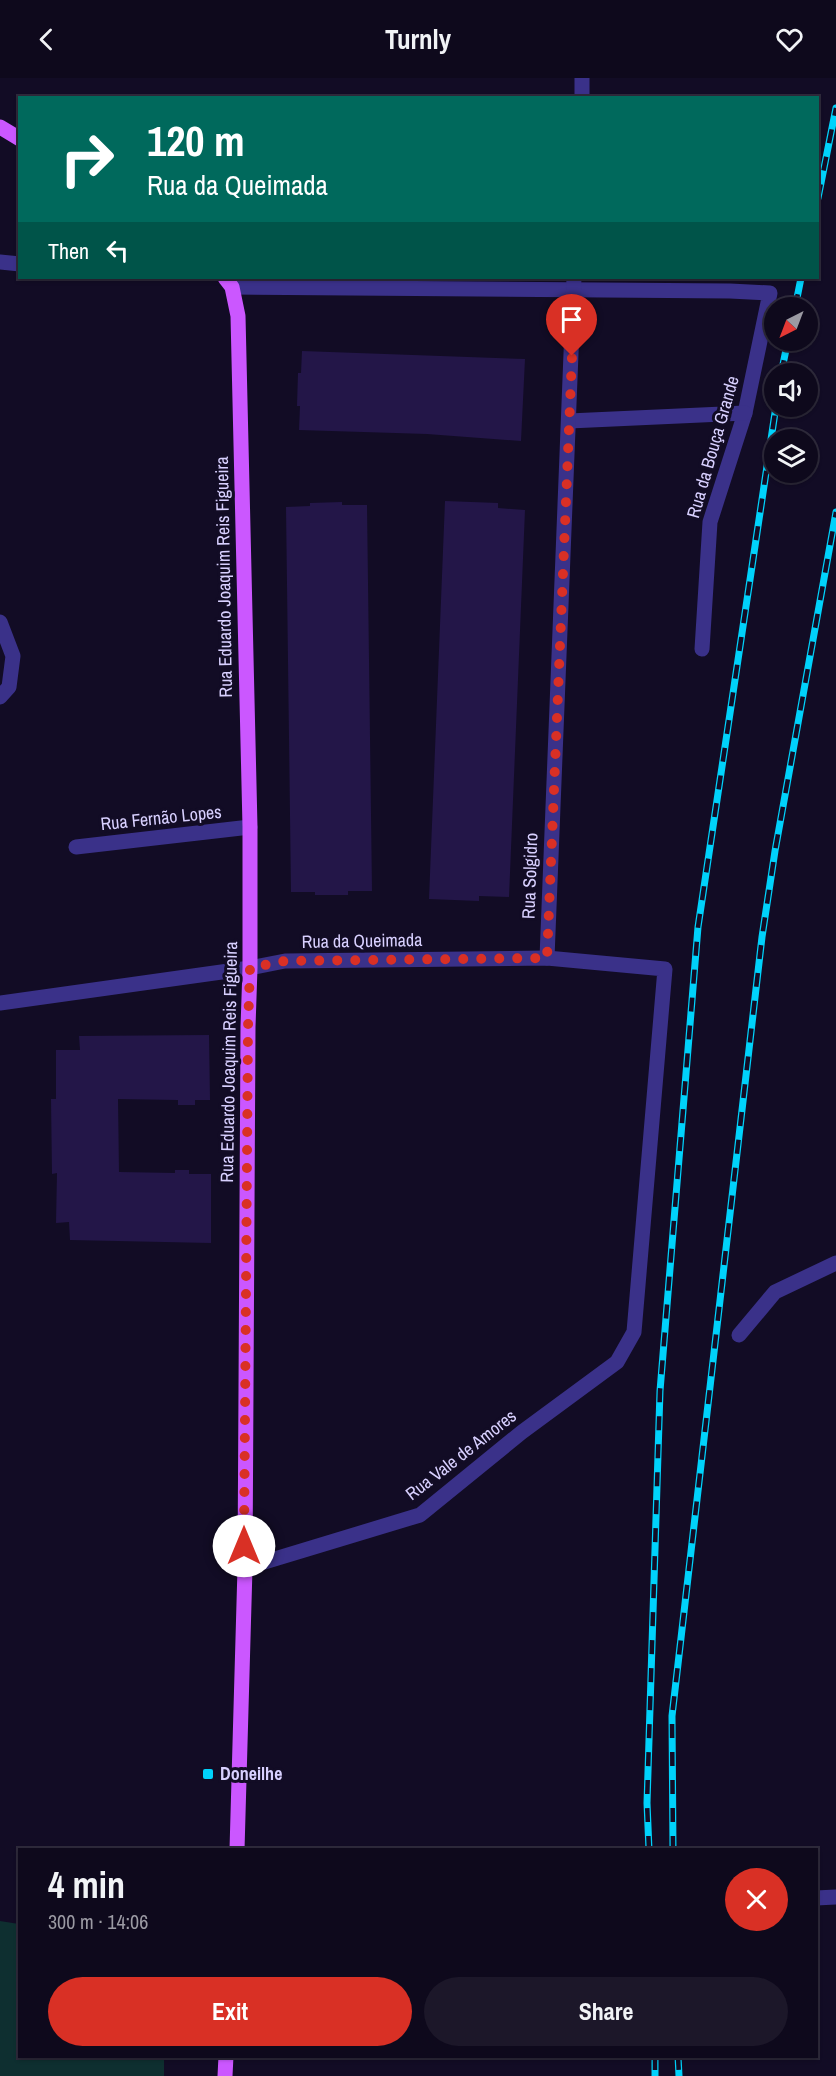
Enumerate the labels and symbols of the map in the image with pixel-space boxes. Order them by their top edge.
pin [546,294,597,356]
north arrow [764,297,818,351]
street label: Rua da Bouça Grande [680,373,745,521]
street label: Rua Eduardo Joaquim Reis Figueira [209,456,238,698]
street label: Rua Fernão Lopes [99,799,223,836]
street label: Rua Solgidro [516,832,543,919]
street label: Rua da Queimada [301,927,423,954]
street label: Rua Eduardo Joaquim Reis Figueira [214,941,243,1183]
street label: Rua Vale de Amores [400,1403,521,1506]
position arrow [212,1514,276,1578]
place label: Doneilhe [220,1761,282,1786]
marker: Doneilhe [201,1767,215,1781]

